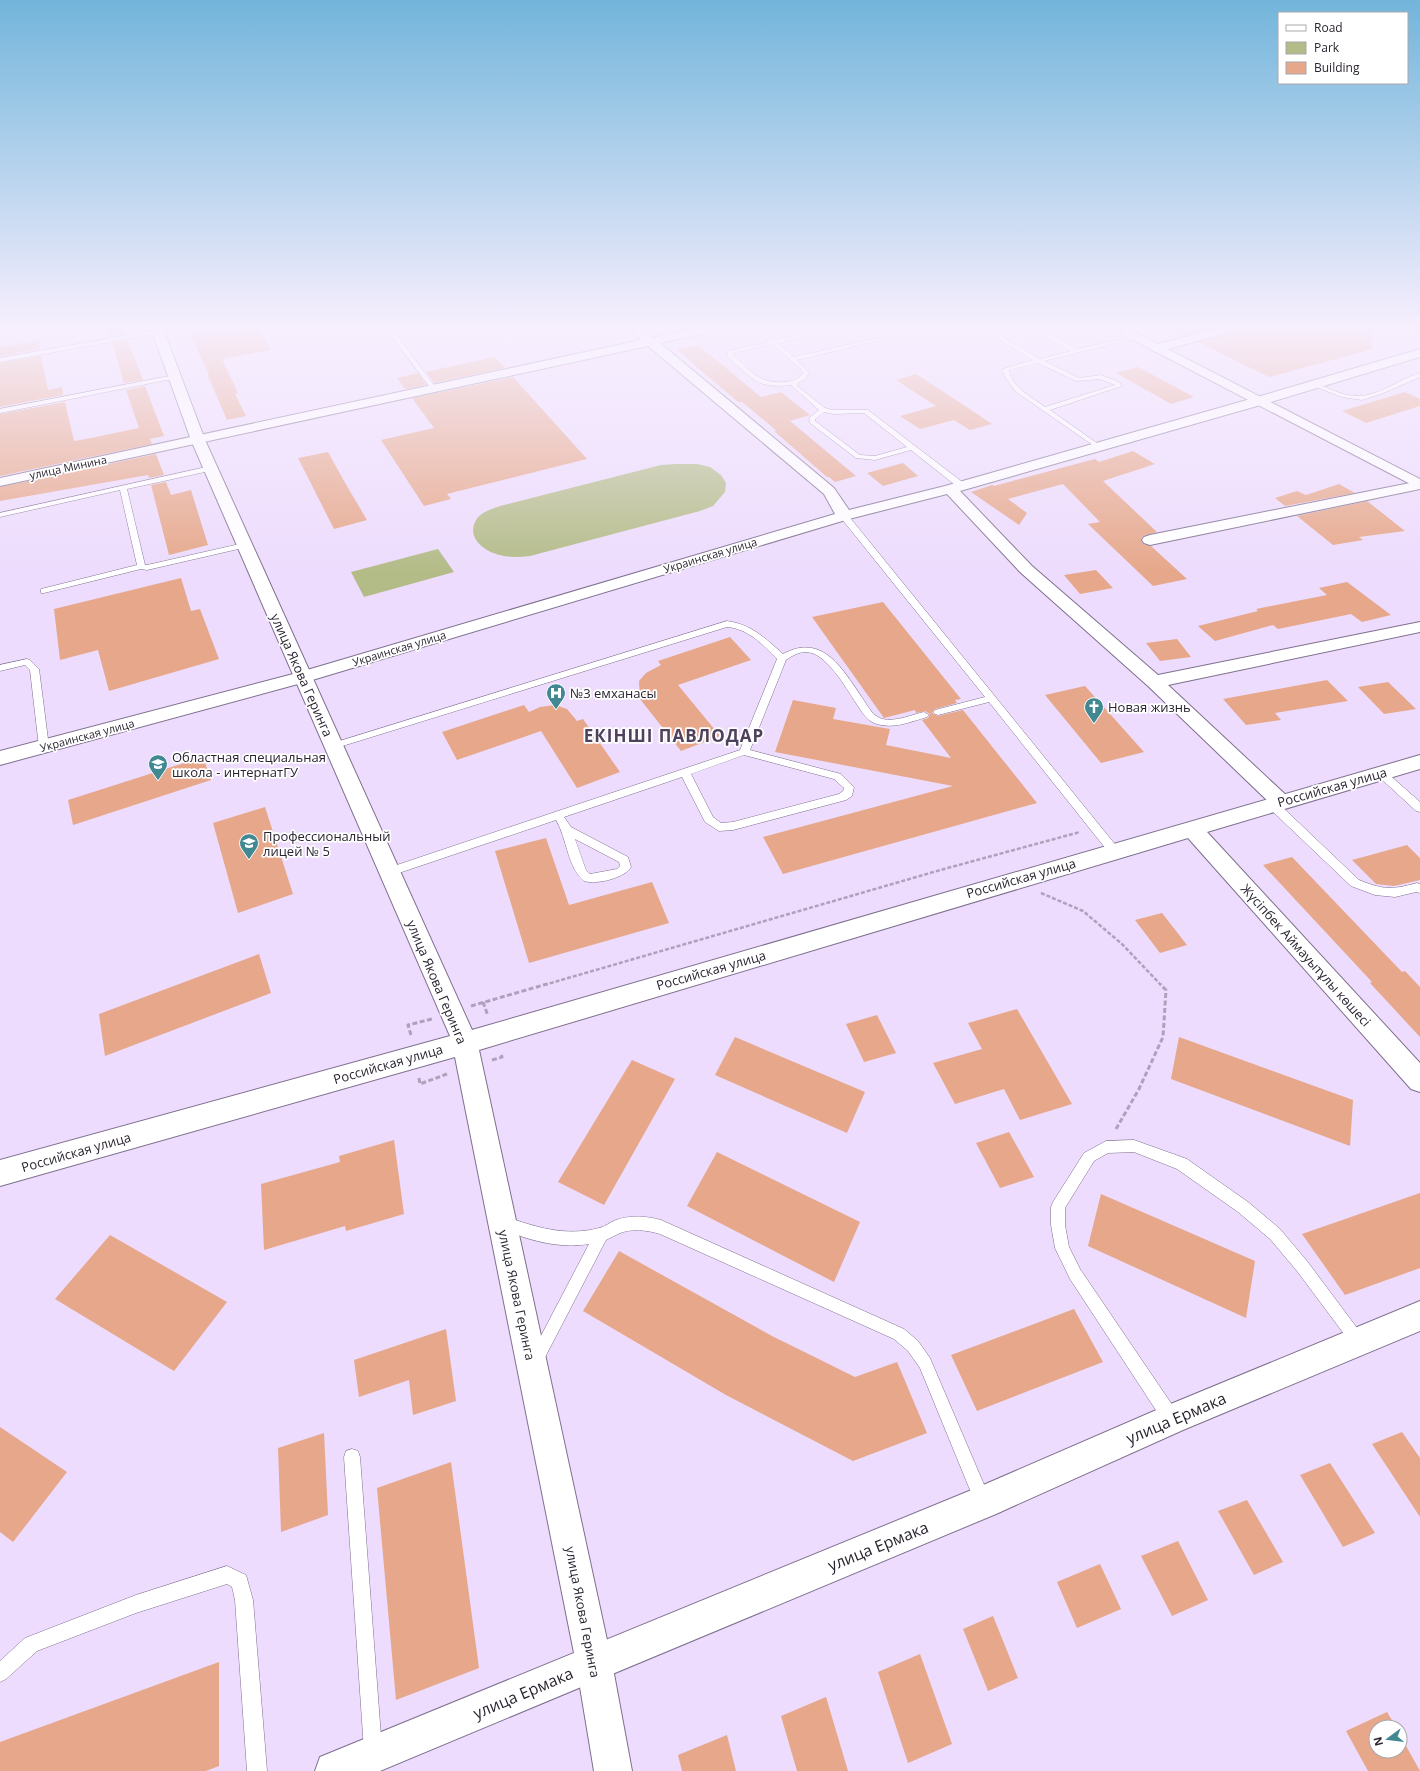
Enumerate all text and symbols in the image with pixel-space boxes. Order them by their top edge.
legend [1278,12,1408,84]
text: Road [1314,19,1343,36]
text: Park [1314,39,1340,56]
text: Building [1314,59,1360,76]
street label: улица Минина [28,451,108,483]
street label: Украинская улица [661,534,759,576]
street label: улица Якова Геринга [267,611,337,739]
street label: Украинская улица [350,627,448,669]
hospital icon: №3 емханасы [545,682,567,710]
place label: №3 емханасы [570,684,657,702]
church icon: Новая жизнь [1083,696,1105,724]
place label: Новая жизнь [1108,698,1191,716]
street label: Украинская улица [38,715,136,755]
district label: ЕКІНШІ ПАВЛОДАР [584,724,764,747]
place label: Областная специальная школа - интернатГУ [172,748,326,781]
school or university icon: Областная специальная школа - интернатГУ [147,753,169,781]
street label: Российская улица [1275,763,1389,811]
place label: Профессиональный лицей № 5 [263,827,390,860]
school or university icon: Профессиональный лицей № 5 [238,832,260,860]
street label: Российская улица [964,854,1078,902]
street label: Жүсіпбек Аймауытұлы көшесі [1237,880,1375,1030]
street label: улица Якова Геринга [403,917,471,1047]
street label: Российская улица [654,946,768,994]
street label: Российская улица [331,1040,445,1088]
street label: Российская улица [19,1128,133,1176]
street label: улица Якова Геринга [494,1228,540,1362]
street label: улица Ермака [1123,1387,1229,1449]
street label: улица Ермака [824,1516,932,1576]
street label: улица Якова Геринга [561,1545,605,1679]
street label: улица Ермака [470,1662,576,1724]
north arrow [1368,1719,1408,1759]
text: N [1369,1735,1386,1748]

